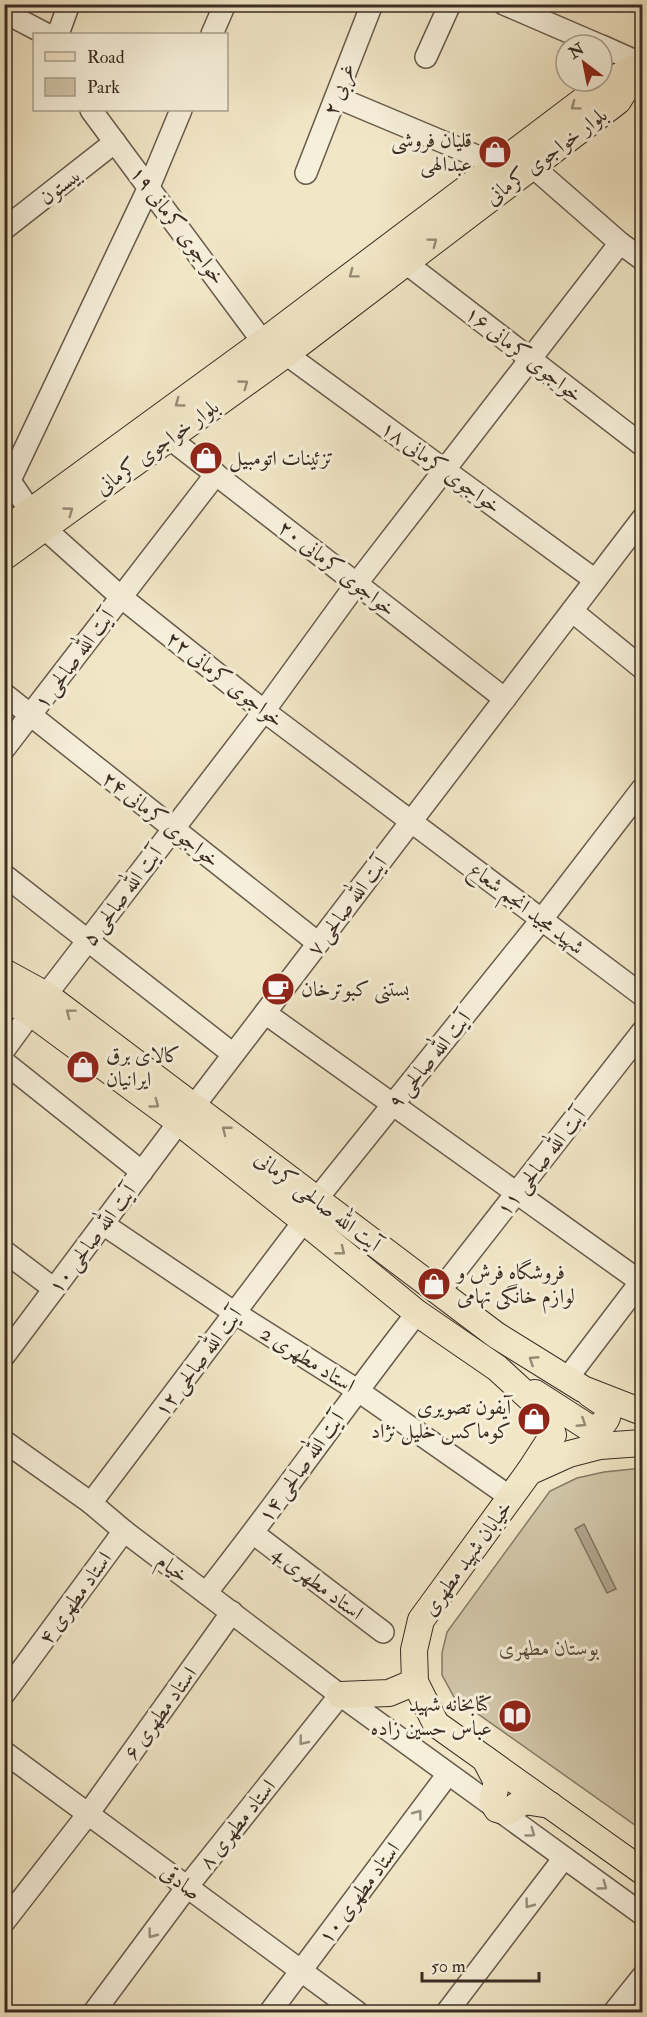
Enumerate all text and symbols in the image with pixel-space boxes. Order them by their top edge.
legend [33,33,228,111]
north arrow [554,33,614,93]
text: N [564,38,589,64]
text: Road [87,46,125,69]
street label: غربی ۲ [317,59,363,120]
text: Park [87,76,120,99]
one-way arrow [571,99,582,110]
street label: بلوار خواجوی کرمانی [480,102,613,211]
place label: قلیان فروشی عبدالهی [391,127,472,178]
shop icon: قلیان فروشی عبدالهی [477,134,513,170]
street label: خواجوی کرمانی ۱۹ [124,160,231,290]
street label: بیستون [34,161,87,211]
one-way arrow [427,238,438,249]
one-way arrow [348,267,359,278]
street label: خواجوی کرمانی ۱۶ [459,300,588,409]
one-way arrow [237,380,248,391]
street label: بلوار خواجوی کرمانی [90,393,224,501]
one-way arrow [175,396,186,407]
street label: خواجوی کرمانی ۱۸ [375,415,506,520]
shop icon: تزئینات اتومبیل [188,440,224,476]
place label: تزئینات اتومبیل [229,445,334,473]
one-way arrow [62,507,73,518]
street label: خواجوی کرمانی ۲۰ [272,514,401,623]
street label: آیت الله صالحی ۱ [25,600,122,714]
street label: خواجوی کرمانی ۲۲ [160,625,289,734]
street label: خواجوی کرمانی ۲۴ [96,765,225,874]
street label: آیت الله صالحی ۵ [73,837,170,951]
street label: آیت الله صالحی ۷ [298,847,395,961]
street label: شهید مجید انجم شعاع [460,856,590,965]
cafe icon: بستنی کبوترخان [260,971,296,1007]
place label: بستنی کبوترخان [301,976,410,1004]
street label: آیت الله صالحی ۹ [379,1002,478,1114]
one-way arrow [65,1009,76,1020]
place label: کالای برق ایرانیان [106,1042,181,1093]
shop icon: کالای برق ایرانیان [65,1049,101,1085]
one-way arrow [148,1097,159,1108]
street label: آیت الله صالحی ۱۱ [488,1098,594,1222]
one-way arrow [221,1127,232,1138]
street label: آیت الله صالحی کرمانی [249,1142,391,1259]
street label: آیت الله صالحی ۱۰ [39,1175,144,1299]
one-way arrow [334,1243,345,1254]
place label: فروشگاه فرش و لوازم خانگی تهامی [455,1259,575,1314]
shop icon: فروشگاه فرش و لوازم خانگی تهامی [416,1266,452,1302]
street label: آیت الله صالحی ۱۲ [145,1298,250,1422]
street label: استاد مطهری 2 [255,1320,360,1399]
one-way arrow [529,1356,540,1367]
place label: آیفون تصویری کوماکس خلیل نژاد [371,1394,513,1446]
shop icon: آیفون تصویری کوماکس خلیل نژاد [516,1401,552,1437]
street label: آیت الله صالحی ۱۴ [249,1403,352,1528]
one-way arrow [575,1416,586,1427]
street label: خیابان شهید مطهری [416,1495,518,1621]
street label: استاد مطهری 4 [267,1540,369,1626]
street label: استاد مطهری ۴ [33,1547,118,1650]
street label: خیام [149,1548,194,1592]
park label: بوستان مطهری [499,1635,599,1662]
street label: استاد مطهری ۶ [118,1662,203,1765]
place label: کتابخانه شهید عباس حسین زاده [371,1691,492,1742]
library icon: کتابخانه شهید عباس حسین زاده [497,1698,533,1734]
one-way arrow [300,1734,311,1745]
street label: استاد مطهری ۸ [193,1774,282,1875]
one-way arrow [411,1809,422,1820]
one-way arrow [524,1826,535,1837]
street label: استاد مطهری ۱۰ [312,1837,406,1950]
street label: صادقی [155,1858,206,1906]
one-way arrow [597,1879,608,1890]
one-way arrow [525,1898,536,1909]
one-way arrow [148,1927,159,1938]
scale bar [422,1945,539,1983]
text: 50 m [431,1955,466,1978]

